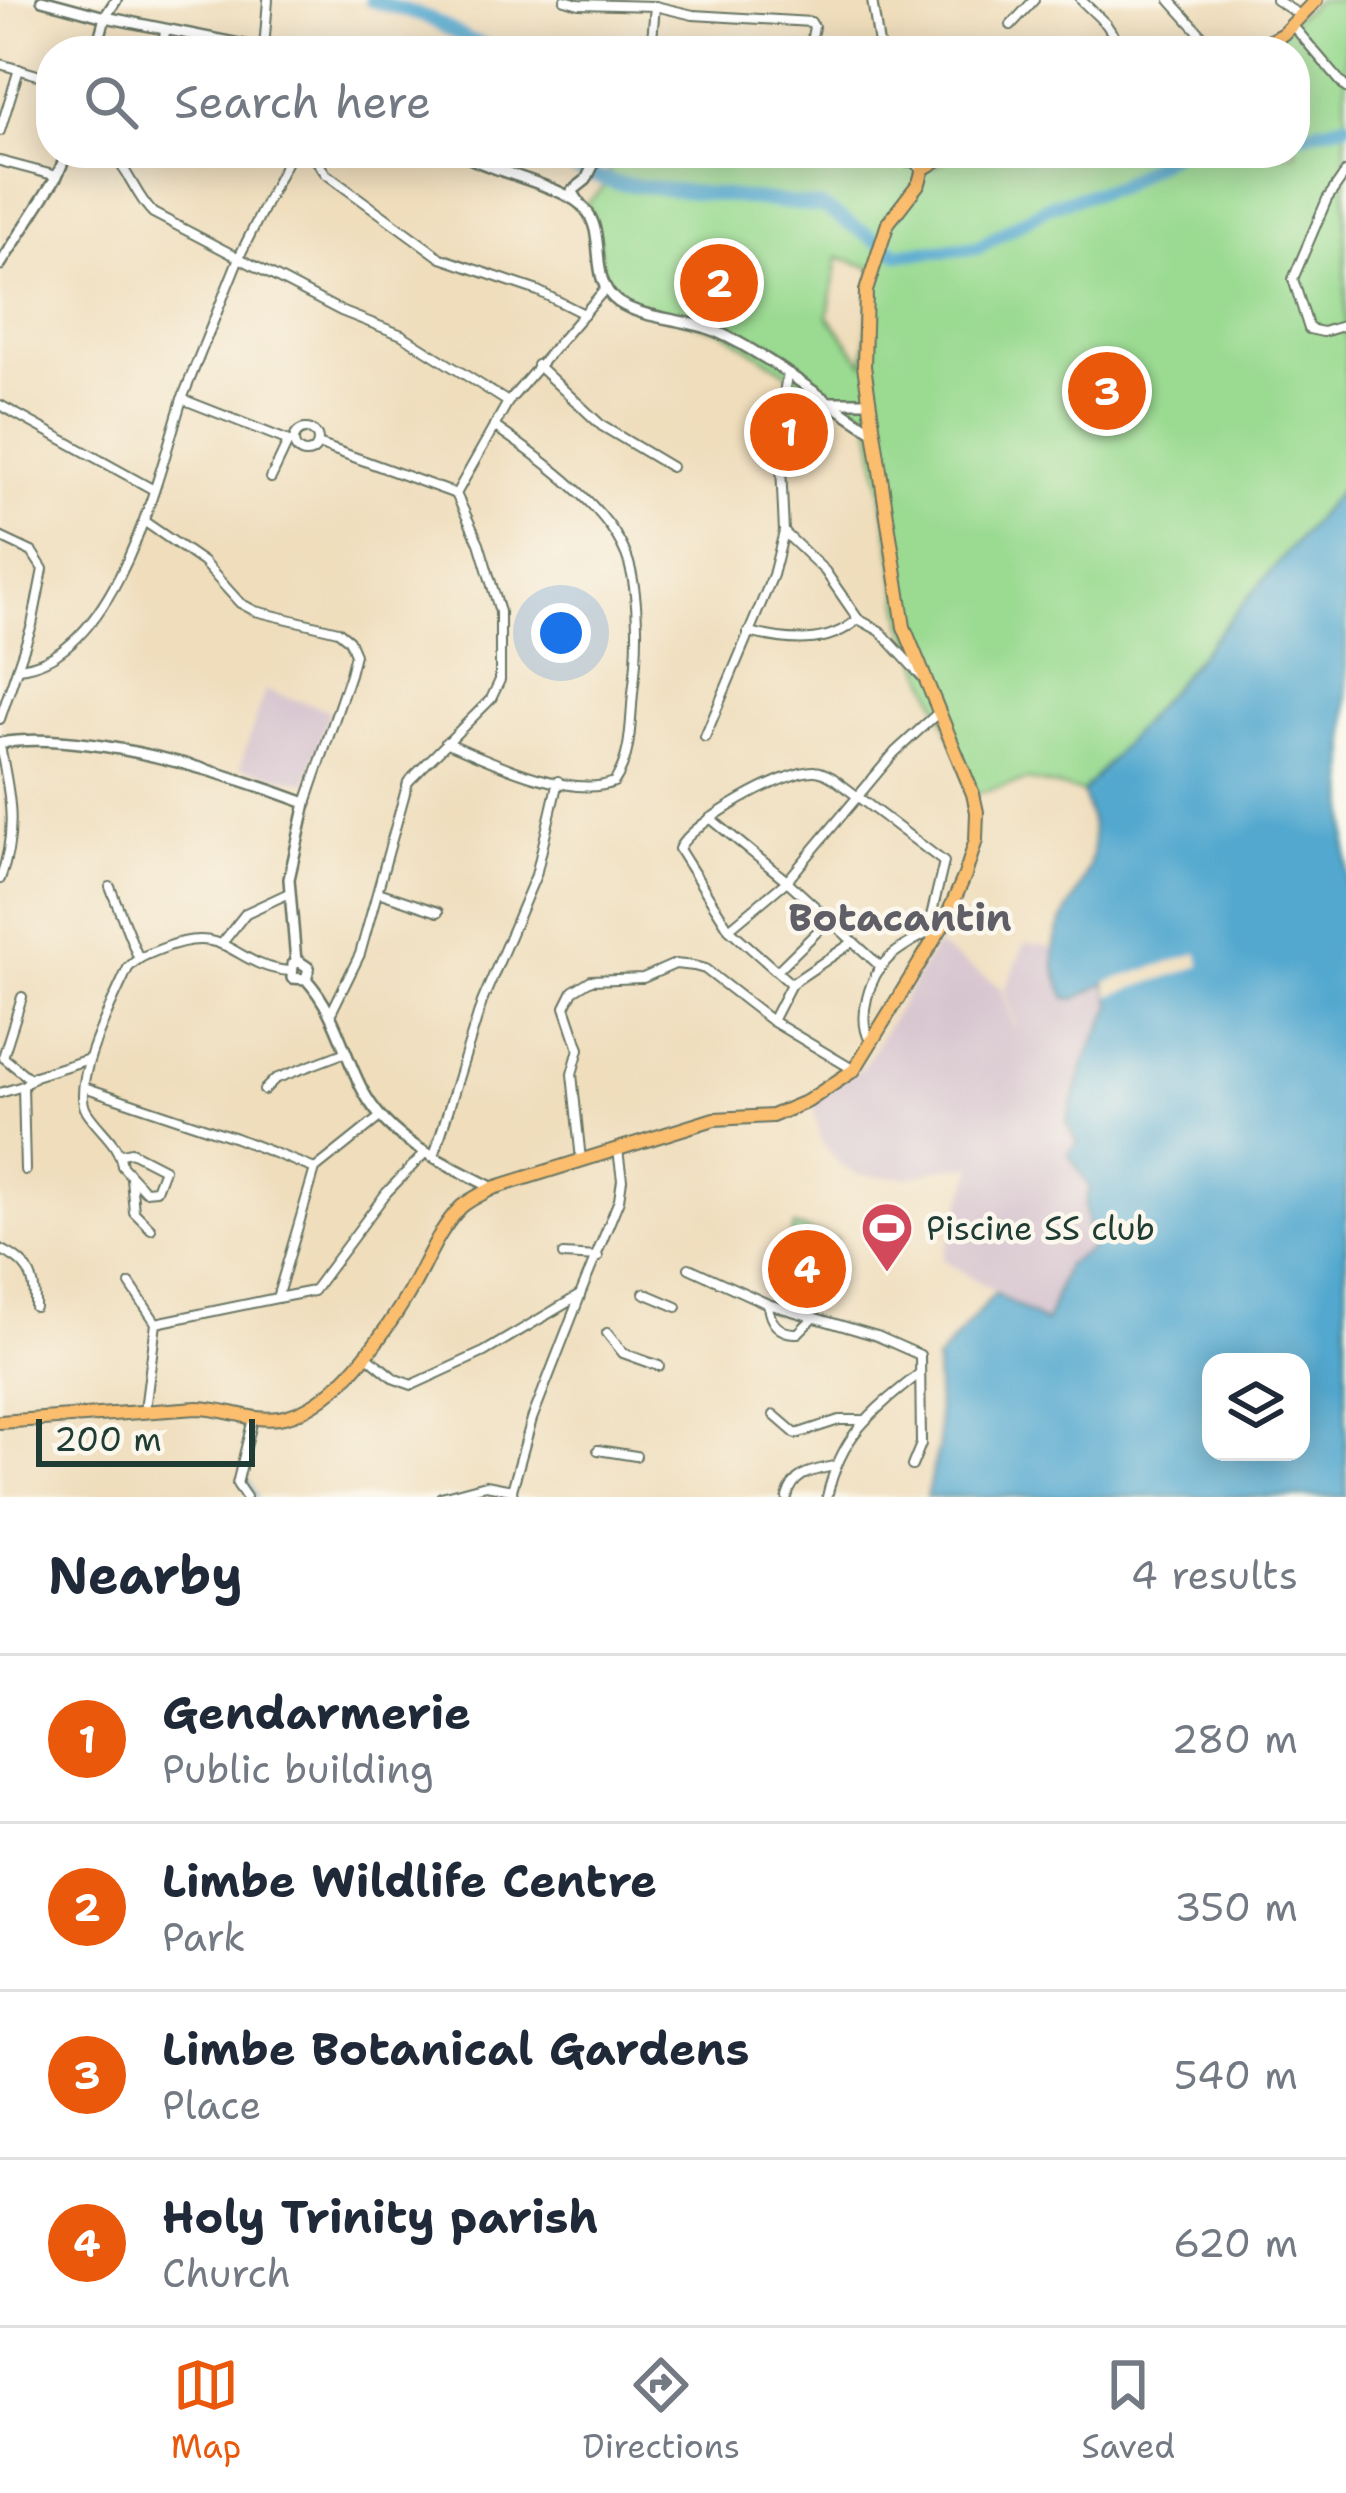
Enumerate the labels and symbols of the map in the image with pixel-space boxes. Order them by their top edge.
pin: 2 [680,238,758,328]
pin: 3 [1068,346,1146,436]
pin: 1 [750,387,828,477]
your location [531,603,591,663]
district label: Botacantin [788,891,1012,943]
sports icon: Piscine SS club [859,1200,915,1274]
place label: Piscine SS club [926,1206,1155,1251]
pin: 4 [768,1224,846,1314]
scale bar [36,1413,255,1466]

